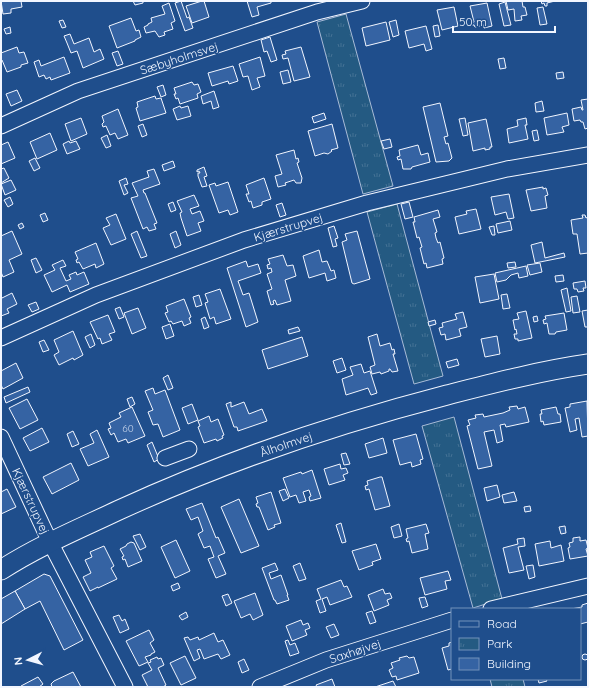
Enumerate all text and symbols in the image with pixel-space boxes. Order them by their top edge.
scale bar [453,8,555,34]
text: 50 m [459,14,487,29]
street label: Sæbyholmsvej [138,38,220,78]
street label: Kjærstrupvej [252,209,324,245]
house number: 60 [122,422,134,435]
street label: Ålholmvej [258,428,314,460]
street label: Kjærstrupvej [9,465,53,537]
legend [451,608,581,680]
text: Road [487,616,517,631]
street label: Saxhøjvej [327,636,383,666]
text: Park [487,636,512,651]
north arrow [8,640,48,680]
text: N [11,656,25,666]
text: Building [487,656,531,671]

